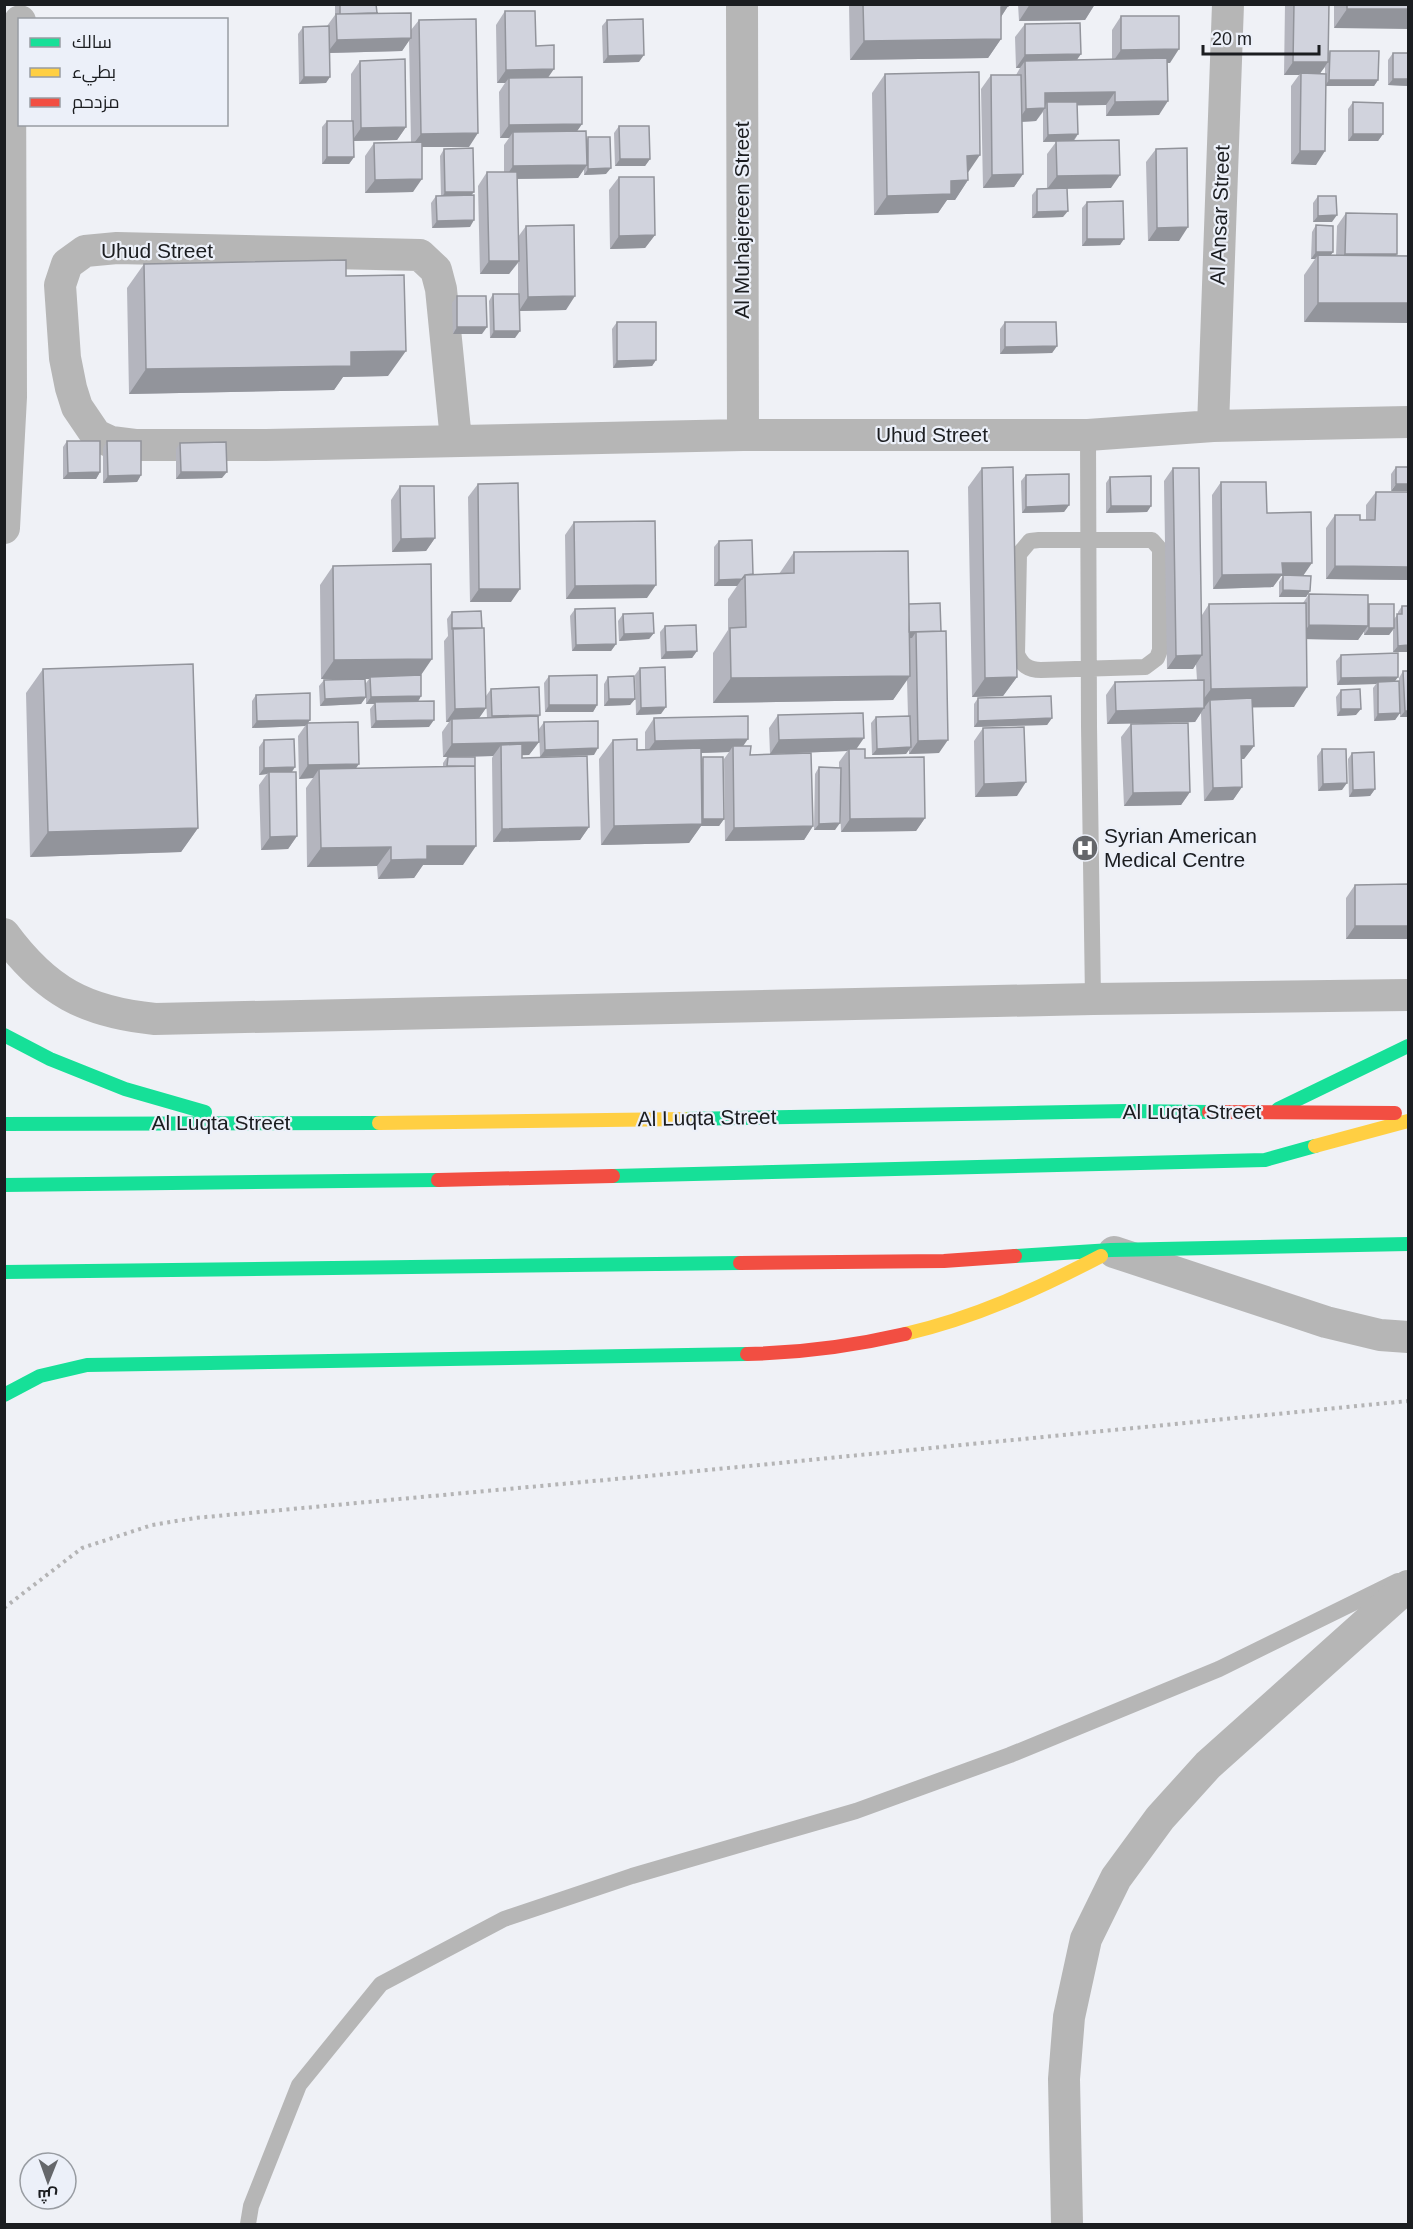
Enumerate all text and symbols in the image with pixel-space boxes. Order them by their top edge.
legend [18,18,228,126]
scale bar [1203,18,1318,56]
text: 20 m [1212,29,1252,49]
text: سالك [72,32,112,52]
text: بطيء [72,62,116,86]
text: مزدحم [72,92,120,114]
street label: Al Muhajereen Street [730,121,753,319]
street label: Al Ansar Street [1206,144,1233,285]
street label: Uhud Street [101,239,213,262]
street label: Uhud Street [876,423,988,446]
place label: Syrian American Medical Centre [1104,824,1257,871]
hospital icon: Syrian American Medical Centre [1070,833,1100,863]
street label: Al Luqta Street [1123,1100,1262,1123]
street label: Al Luqta Street [637,1105,777,1130]
street label: Al Luqta Street [152,1111,291,1134]
north arrow [18,2151,78,2211]
text: ش [37,2186,58,2204]

